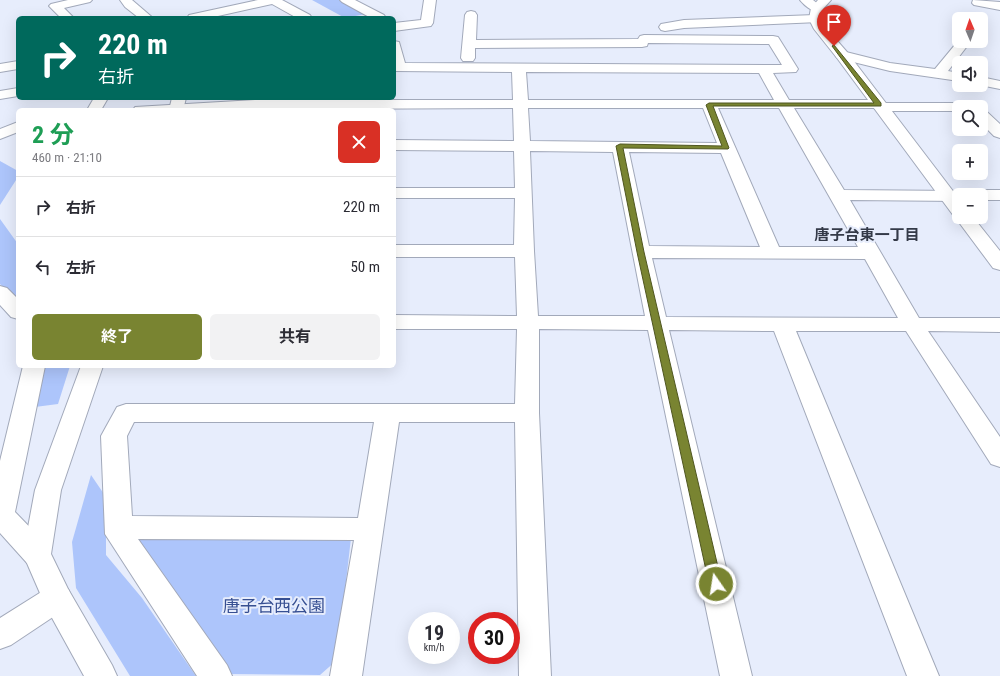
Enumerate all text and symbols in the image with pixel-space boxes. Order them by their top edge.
pin [817,5,851,46]
icon: arrive [823,11,845,33]
north arrow [952,12,988,48]
map controls [952,12,988,224]
text: 220 m [98,28,168,61]
icon: right [32,32,84,84]
button: sound [952,56,988,92]
text: 右折 [98,66,134,87]
button: search [952,100,988,136]
text: 2 分 [32,121,74,149]
button: close [338,121,380,163]
button: + [952,144,988,180]
text: 460 m · 21:10 [32,150,102,165]
button: − [952,188,988,224]
icon: right [32,196,54,218]
text: 220 m [343,198,380,216]
text: 右折 [66,199,96,217]
district label: 唐子台東一丁目 [814,226,920,244]
icon: left [32,256,54,278]
text: 50 m [350,258,380,276]
text: 左折 [66,259,96,277]
button: 終了 [32,314,202,360]
button: 共有 [210,314,380,360]
position arrow [695,563,737,605]
park label: 唐子台西公園 [223,596,325,616]
speed limit sign: 30 [468,612,520,664]
text: 19 [424,621,444,645]
text: km/h [424,642,444,653]

